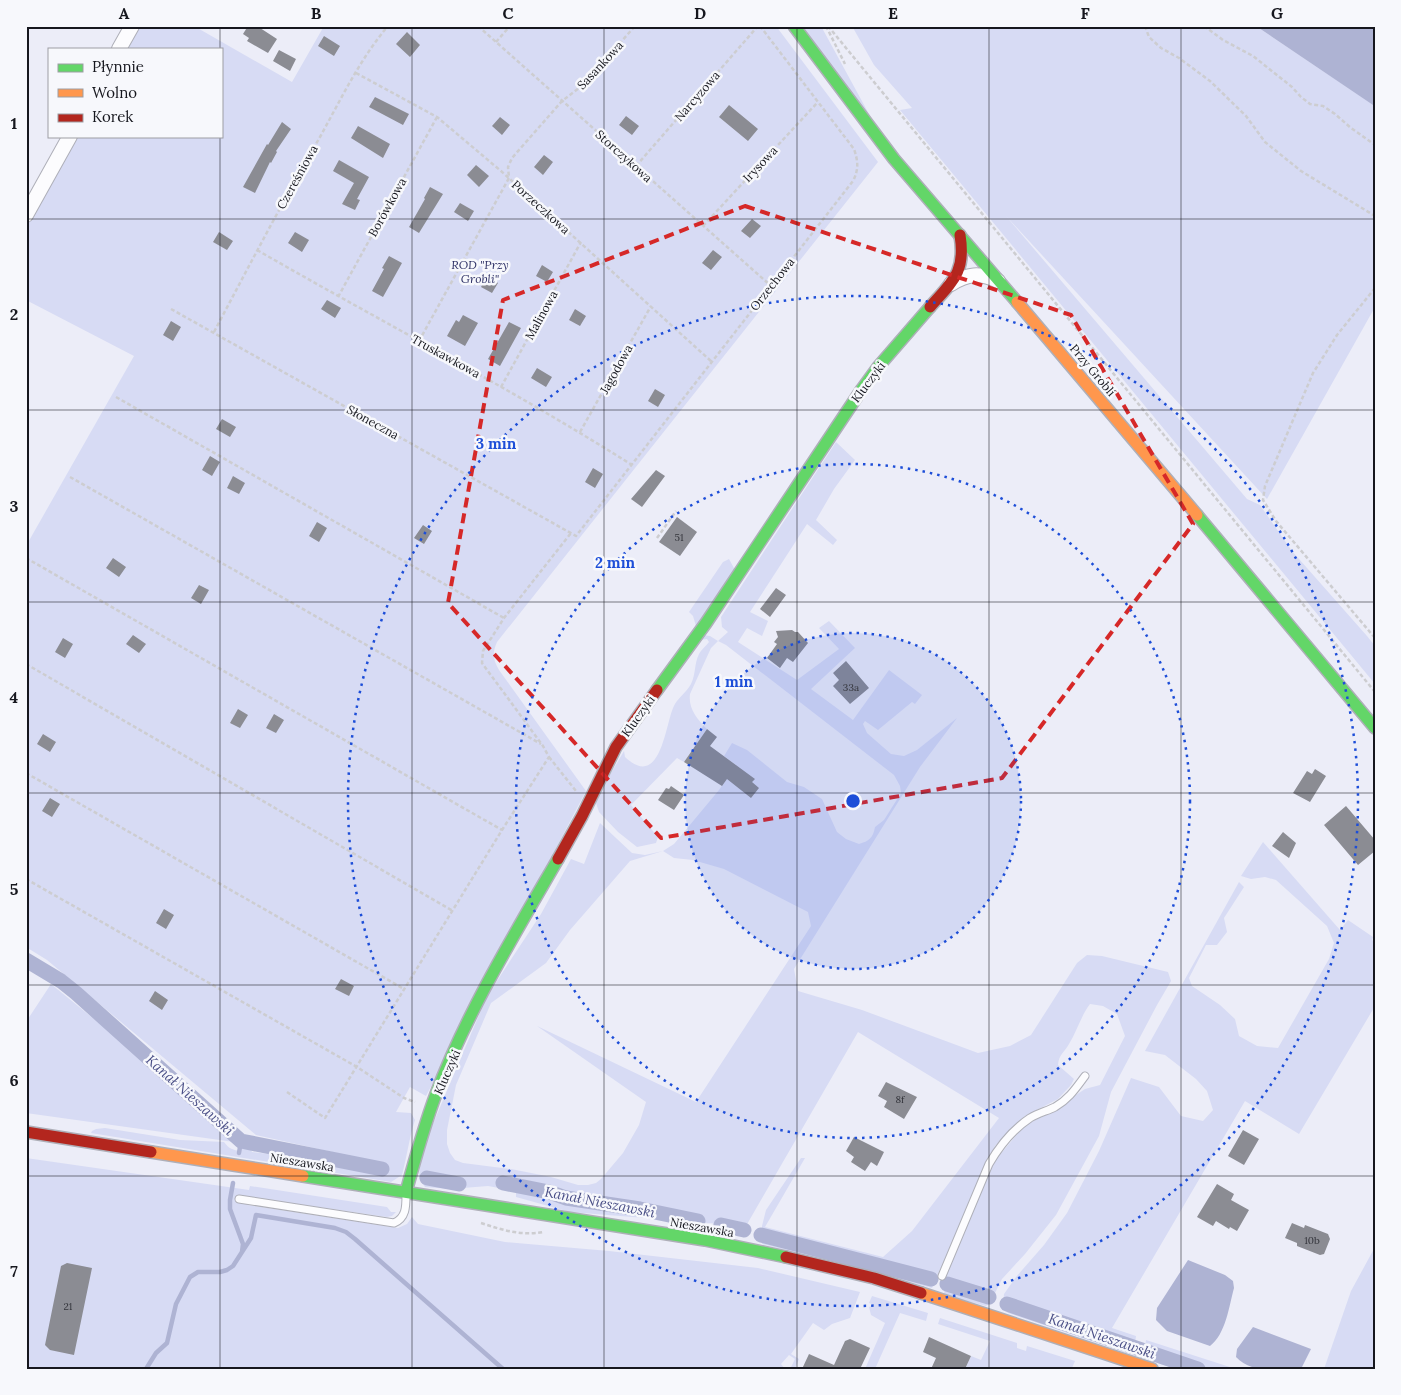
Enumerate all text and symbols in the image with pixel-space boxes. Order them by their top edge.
text: A [119,3,130,23]
text: B [311,3,322,23]
text: C [502,3,514,23]
text: D [694,3,706,23]
text: E [888,3,898,23]
text: F [1080,3,1090,23]
text: G [1271,3,1283,23]
street label: Sasankowa [574,38,626,92]
legend [48,48,222,138]
text: Płynnie [92,57,144,76]
street label: Narcyzowa [671,68,723,124]
text: Wolno [92,83,137,102]
text: Korek [92,107,133,126]
text: 1 [11,113,17,133]
street label: Storczykowa [593,127,655,185]
street label: Czereśniowa [273,142,321,212]
street label: Irysowa [740,143,780,185]
street label: Borówkowa [365,175,409,239]
street label: Porzeczkowa [509,177,573,237]
street label: Orzechowa [747,254,797,314]
park label: ROD "Przy Grobli" [451,257,509,286]
street label: Malinowa [521,288,561,342]
text: 2 [10,304,18,324]
street label: Truskawkowa [409,331,483,381]
street label: Przy Grobli [1067,341,1119,399]
street label: Jagodowa [596,342,636,397]
street label: Kluczyki [848,359,888,405]
street label: Słoneczna [344,402,402,442]
text: 3 min [476,434,517,453]
text: 3 [10,496,19,516]
house number: 51 [674,531,684,544]
text: 2 min [595,553,636,572]
text: 1 min [715,672,754,691]
house number: 33a [843,681,859,694]
text: 4 [10,687,19,707]
street label: Kluczyki [618,693,658,739]
centre of rings [844,792,862,810]
text: 5 [10,879,19,899]
street label: Kluczyki [431,1047,463,1097]
water label: Kanał Nieszawski [142,1051,238,1139]
text: 6 [9,1070,19,1090]
house number: 8f [896,1093,905,1106]
street label: Nieszawska [269,1150,335,1174]
water label: Kanał Nieszawski [543,1182,657,1222]
street label: Nieszawska [669,1214,735,1240]
house number: 10b [1304,1234,1320,1247]
text: 7 [10,1261,18,1281]
house number: 21 [63,1300,73,1313]
water label: Kanał Nieszawski [1046,1309,1158,1363]

